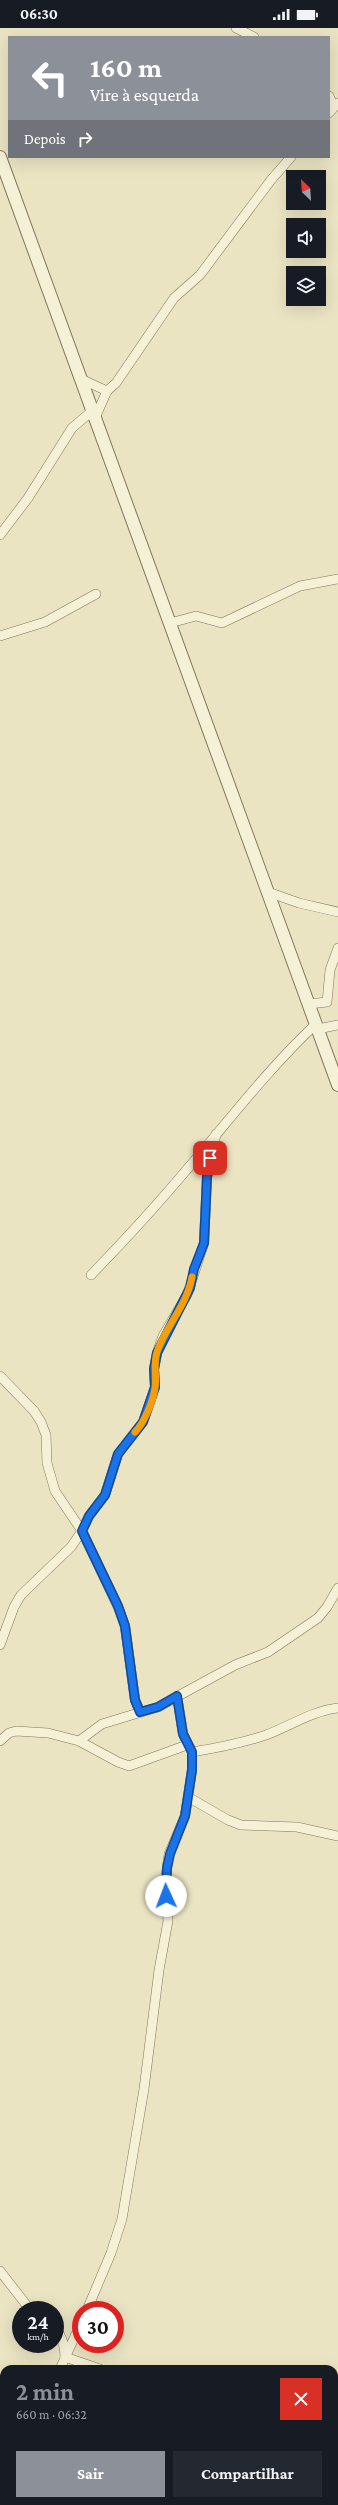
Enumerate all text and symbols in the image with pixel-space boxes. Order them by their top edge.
text: 06:30 [20,6,58,22]
icon: left [24,52,76,104]
text: 160 m [90,52,162,83]
text: Vire à esquerda [90,85,199,105]
icon: right [74,128,96,150]
text: Depois [24,131,66,147]
north arrow [286,170,326,210]
map controls [286,170,326,306]
button: sound [286,218,326,258]
button: layers [286,266,326,306]
pin [193,1141,227,1175]
icon: arrive [199,1147,221,1169]
position arrow [145,1875,187,1917]
speed limit sign: 30 [72,2301,124,2353]
text: 24 [28,2311,48,2333]
text: km/h [27,2331,49,2342]
text: 2 min [16,2378,74,2405]
button: close [280,2378,322,2420]
text: 660 m · 06:32 [16,2407,87,2422]
button: Sair [16,2451,165,2497]
button: Compartilhar [173,2451,322,2497]

